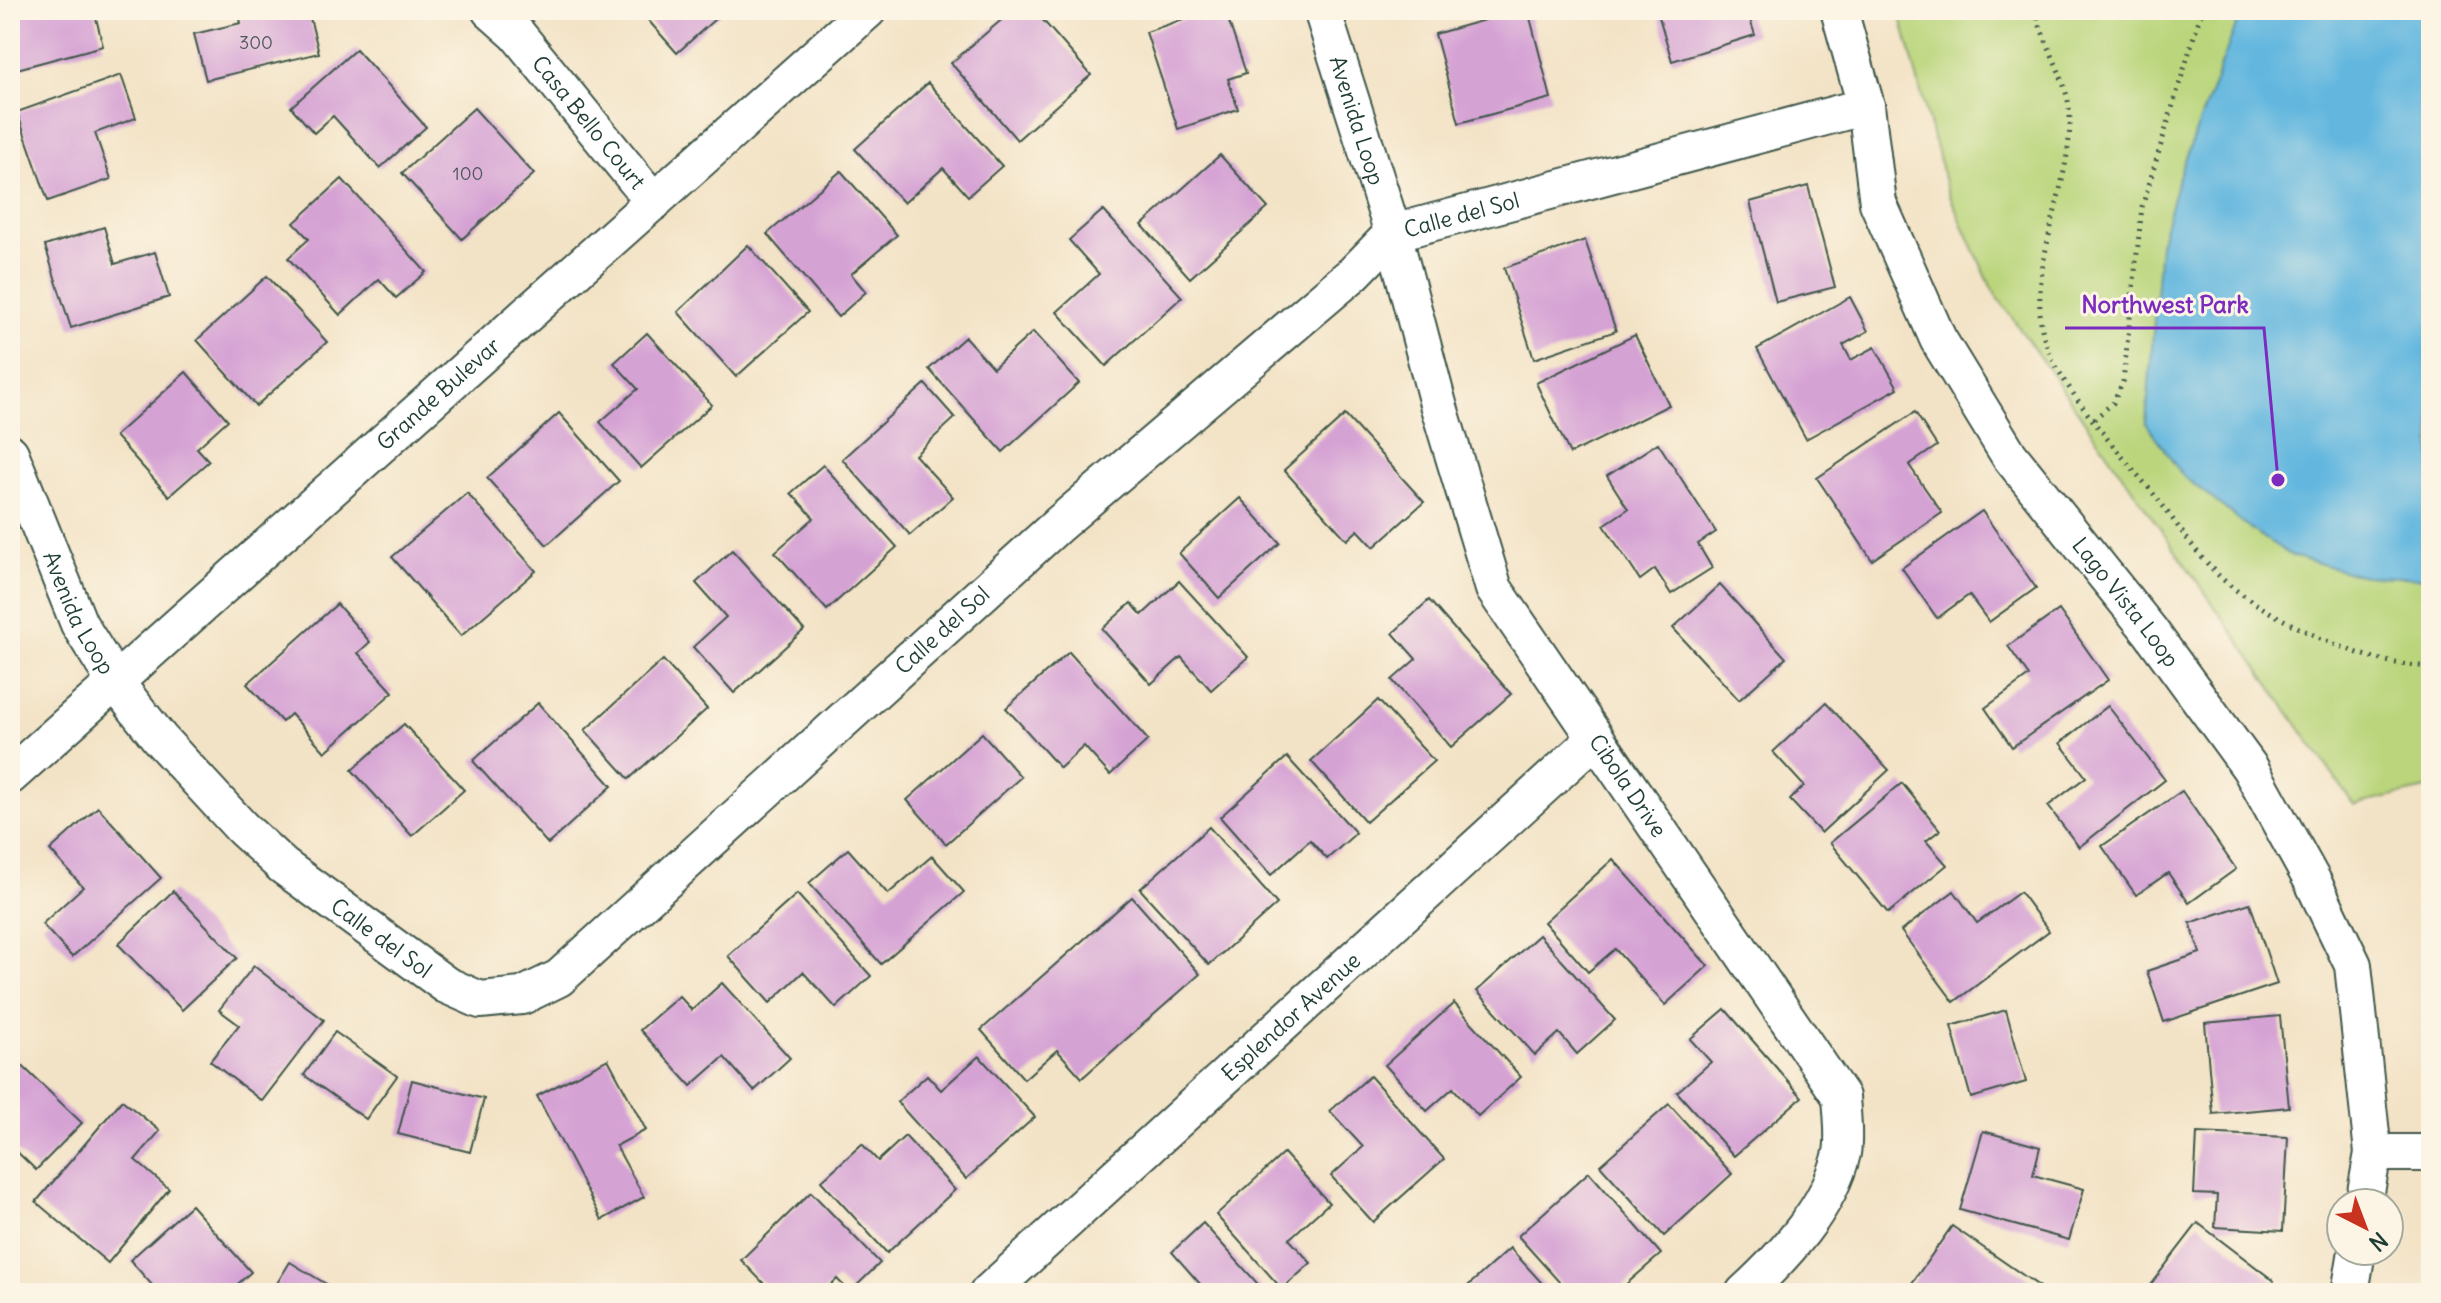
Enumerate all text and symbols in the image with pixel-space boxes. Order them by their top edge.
house number: 300 [239,31,273,54]
street label: Casa Bello Court [526,50,652,195]
street label: Avenida Loop [1324,52,1391,189]
house number: 100 [453,162,483,185]
street label: Calle del Sol [1401,186,1522,243]
callout: Northwest Park [2065,280,2264,328]
text: Northwest Park [2081,289,2249,319]
street label: Grande Bulevar [371,331,506,456]
street label: Lago Vista Loop [2066,532,2185,672]
street label: Avenida Loop [37,547,121,679]
street label: Calle del Sol [889,580,995,680]
street label: Cibola Drive [1583,728,1673,842]
street label: Calle del Sol [325,892,437,984]
street label: Esplendor Avenue [1216,946,1366,1087]
north arrow [2325,1187,2405,1267]
text: N [2363,1226,2393,1257]

